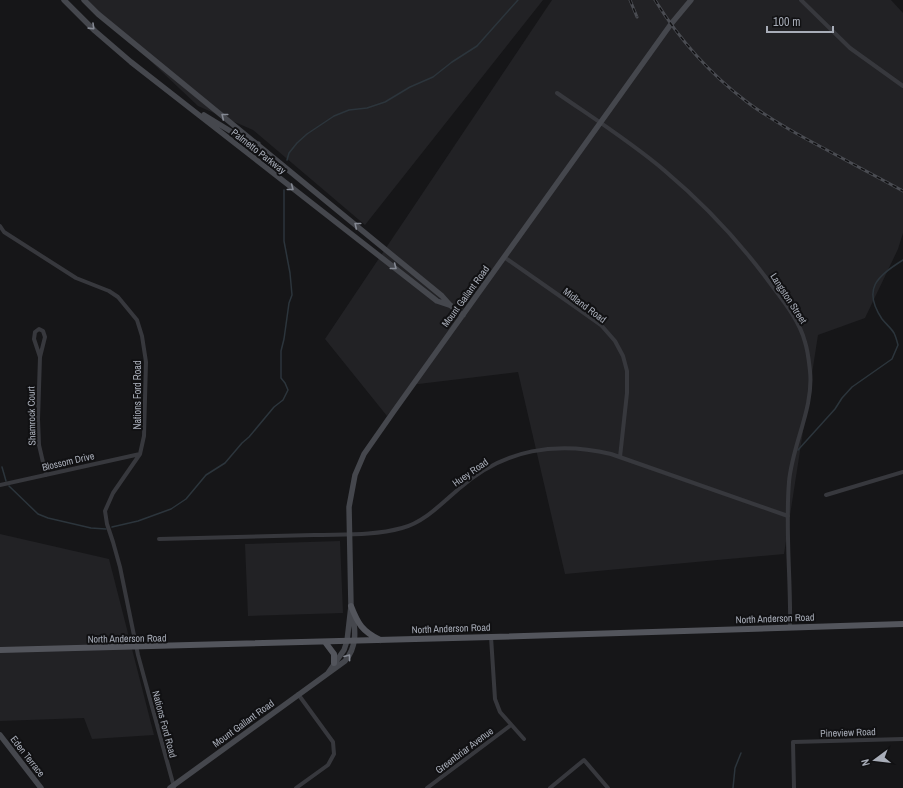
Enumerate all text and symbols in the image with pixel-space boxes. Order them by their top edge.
scale bar [767,8,833,34]
text: 100 m [773,14,800,30]
one-way arrow [87,23,95,30]
one-way arrow [221,114,228,121]
street label: Palmetto Parkway [229,126,289,177]
one-way arrow [287,183,294,190]
one-way arrow [354,223,361,230]
one-way arrow [390,263,397,270]
street label: Mount Gallant Road [439,263,492,330]
street label: Langston Street [767,270,810,327]
street label: Midland Road [560,285,609,326]
street label: Nations Ford Road [131,361,144,429]
street label: Shamrock Court [24,386,39,446]
street label: Blossom Drive [41,449,96,474]
street label: Huey Road [450,455,491,490]
street label: North Anderson Road [735,611,815,626]
street label: North Anderson Road [411,621,491,636]
street label: North Anderson Road [87,631,167,646]
one-way arrow [343,654,350,661]
street label: Nations Ford Road [149,689,180,759]
street label: Mount Gallant Road [210,697,277,750]
street label: Greenbriar Avenue [433,724,496,776]
street label: Pineview Road [820,725,876,740]
street label: Eden Terrace [8,733,48,780]
north arrow [855,740,895,780]
text: N [858,758,873,768]

